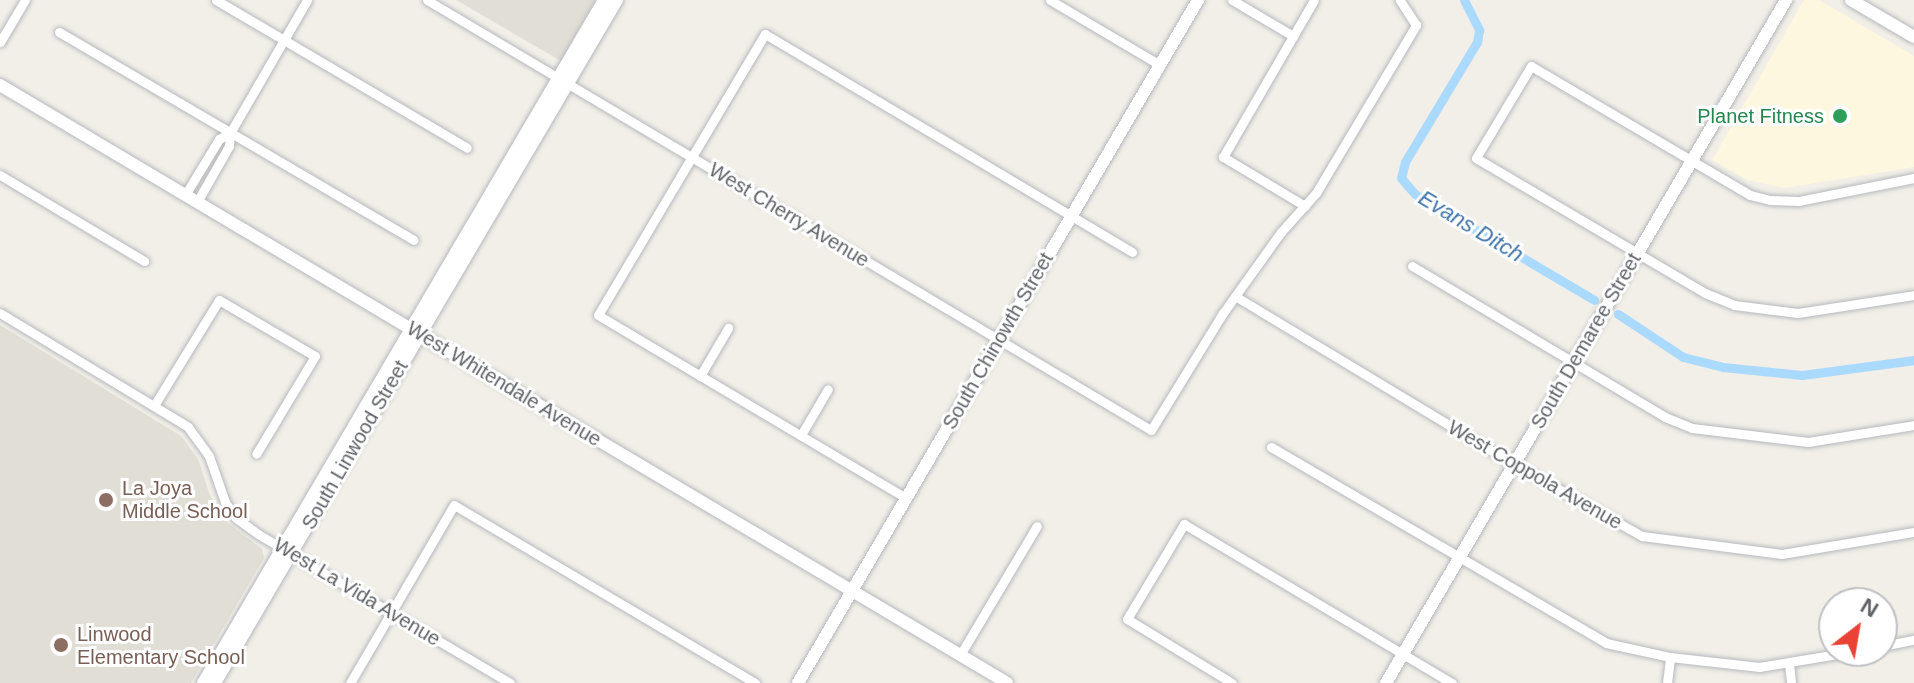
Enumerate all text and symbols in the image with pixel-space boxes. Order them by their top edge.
place label: Planet Fitness [1697,104,1824,128]
marker: Planet Fitness [1831,107,1849,125]
street label: West Cherry Avenue [704,157,874,273]
water label: Evans Ditch [1414,184,1528,268]
street label: South Chinowth Street [938,248,1058,434]
street label: South Demaree Street [1526,249,1646,433]
street label: West Whitendale Avenue [402,316,606,452]
street label: South Linwood Street [297,356,413,534]
street label: West Coppola Avenue [1443,415,1627,535]
place label: La Joya Middle School [122,476,248,523]
marker: La Joya Middle School [97,491,115,509]
street label: West La Vida Avenue [269,532,445,652]
north arrow [1818,587,1898,667]
text: N [1856,593,1883,623]
place label: Linwood Elementary School [77,622,245,669]
marker: Linwood Elementary School [52,636,70,654]

